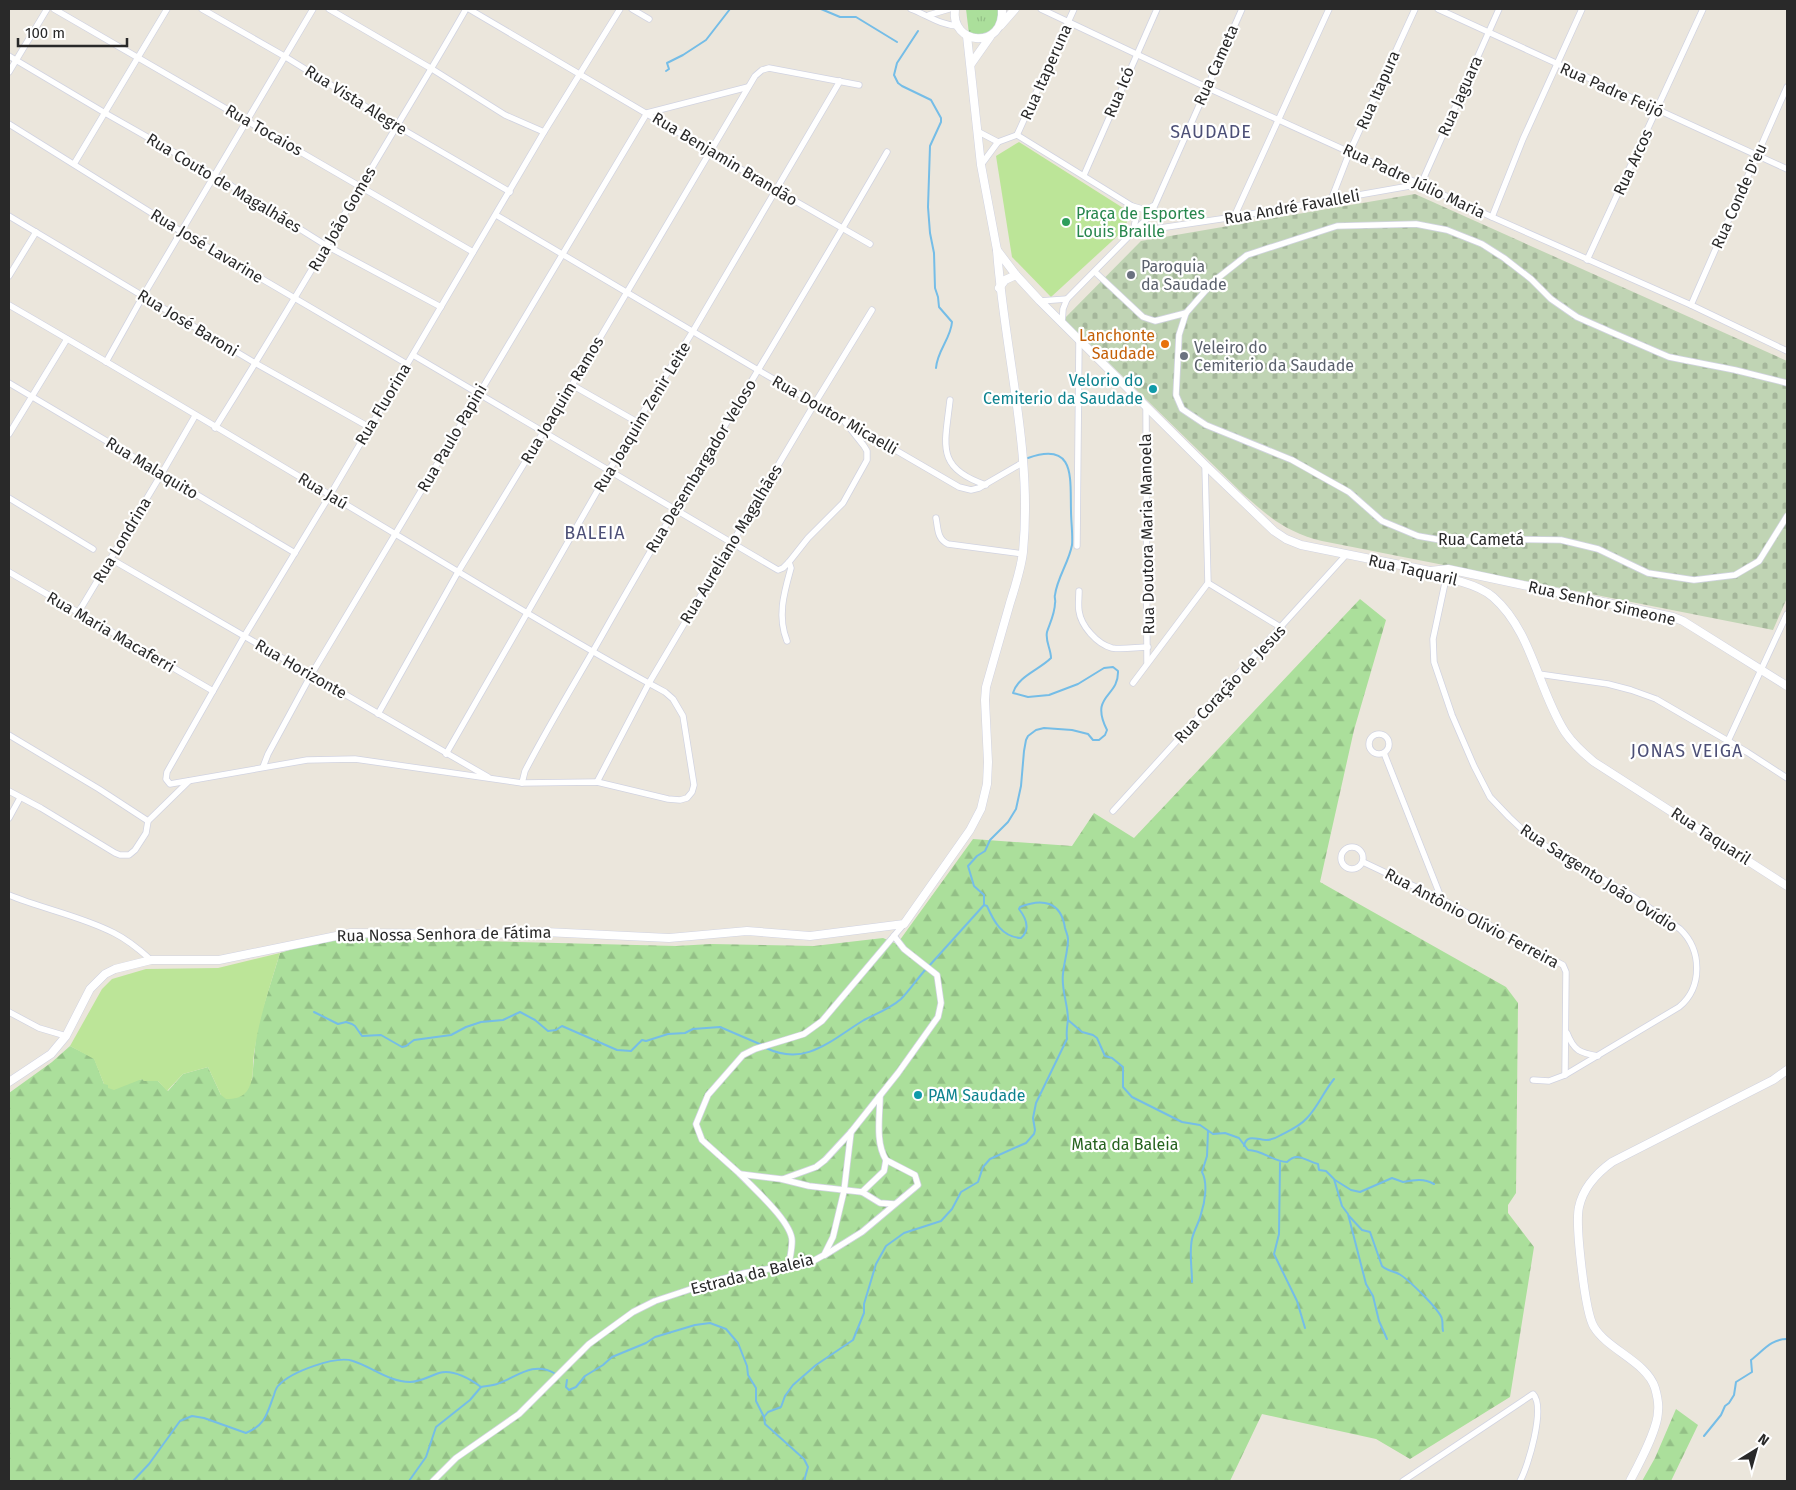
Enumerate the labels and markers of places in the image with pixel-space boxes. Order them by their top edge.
place label: Praça de Esportes Louis Braille [1076,204,1205,241]
marker: Praça de Esportes Louis Braille [1060,216,1072,228]
place label: Paroquia da Saudade [1141,257,1227,294]
marker: Paroquia da Saudade [1125,269,1137,281]
place label: Lanchonte Saudade [1079,326,1155,363]
marker: Lanchonte Saudade [1159,338,1171,350]
place label: Veleiro do Cemiterio da Saudade [1194,338,1354,375]
marker: Veleiro do Cemiterio da Saudade [1178,350,1190,362]
place label: Velorio do Cemiterio da Saudade [983,371,1143,408]
marker: Velorio do Cemiterio da Saudade [1147,383,1159,395]
place label: PAM Saudade [928,1086,1026,1105]
marker: PAM Saudade [912,1089,924,1101]

